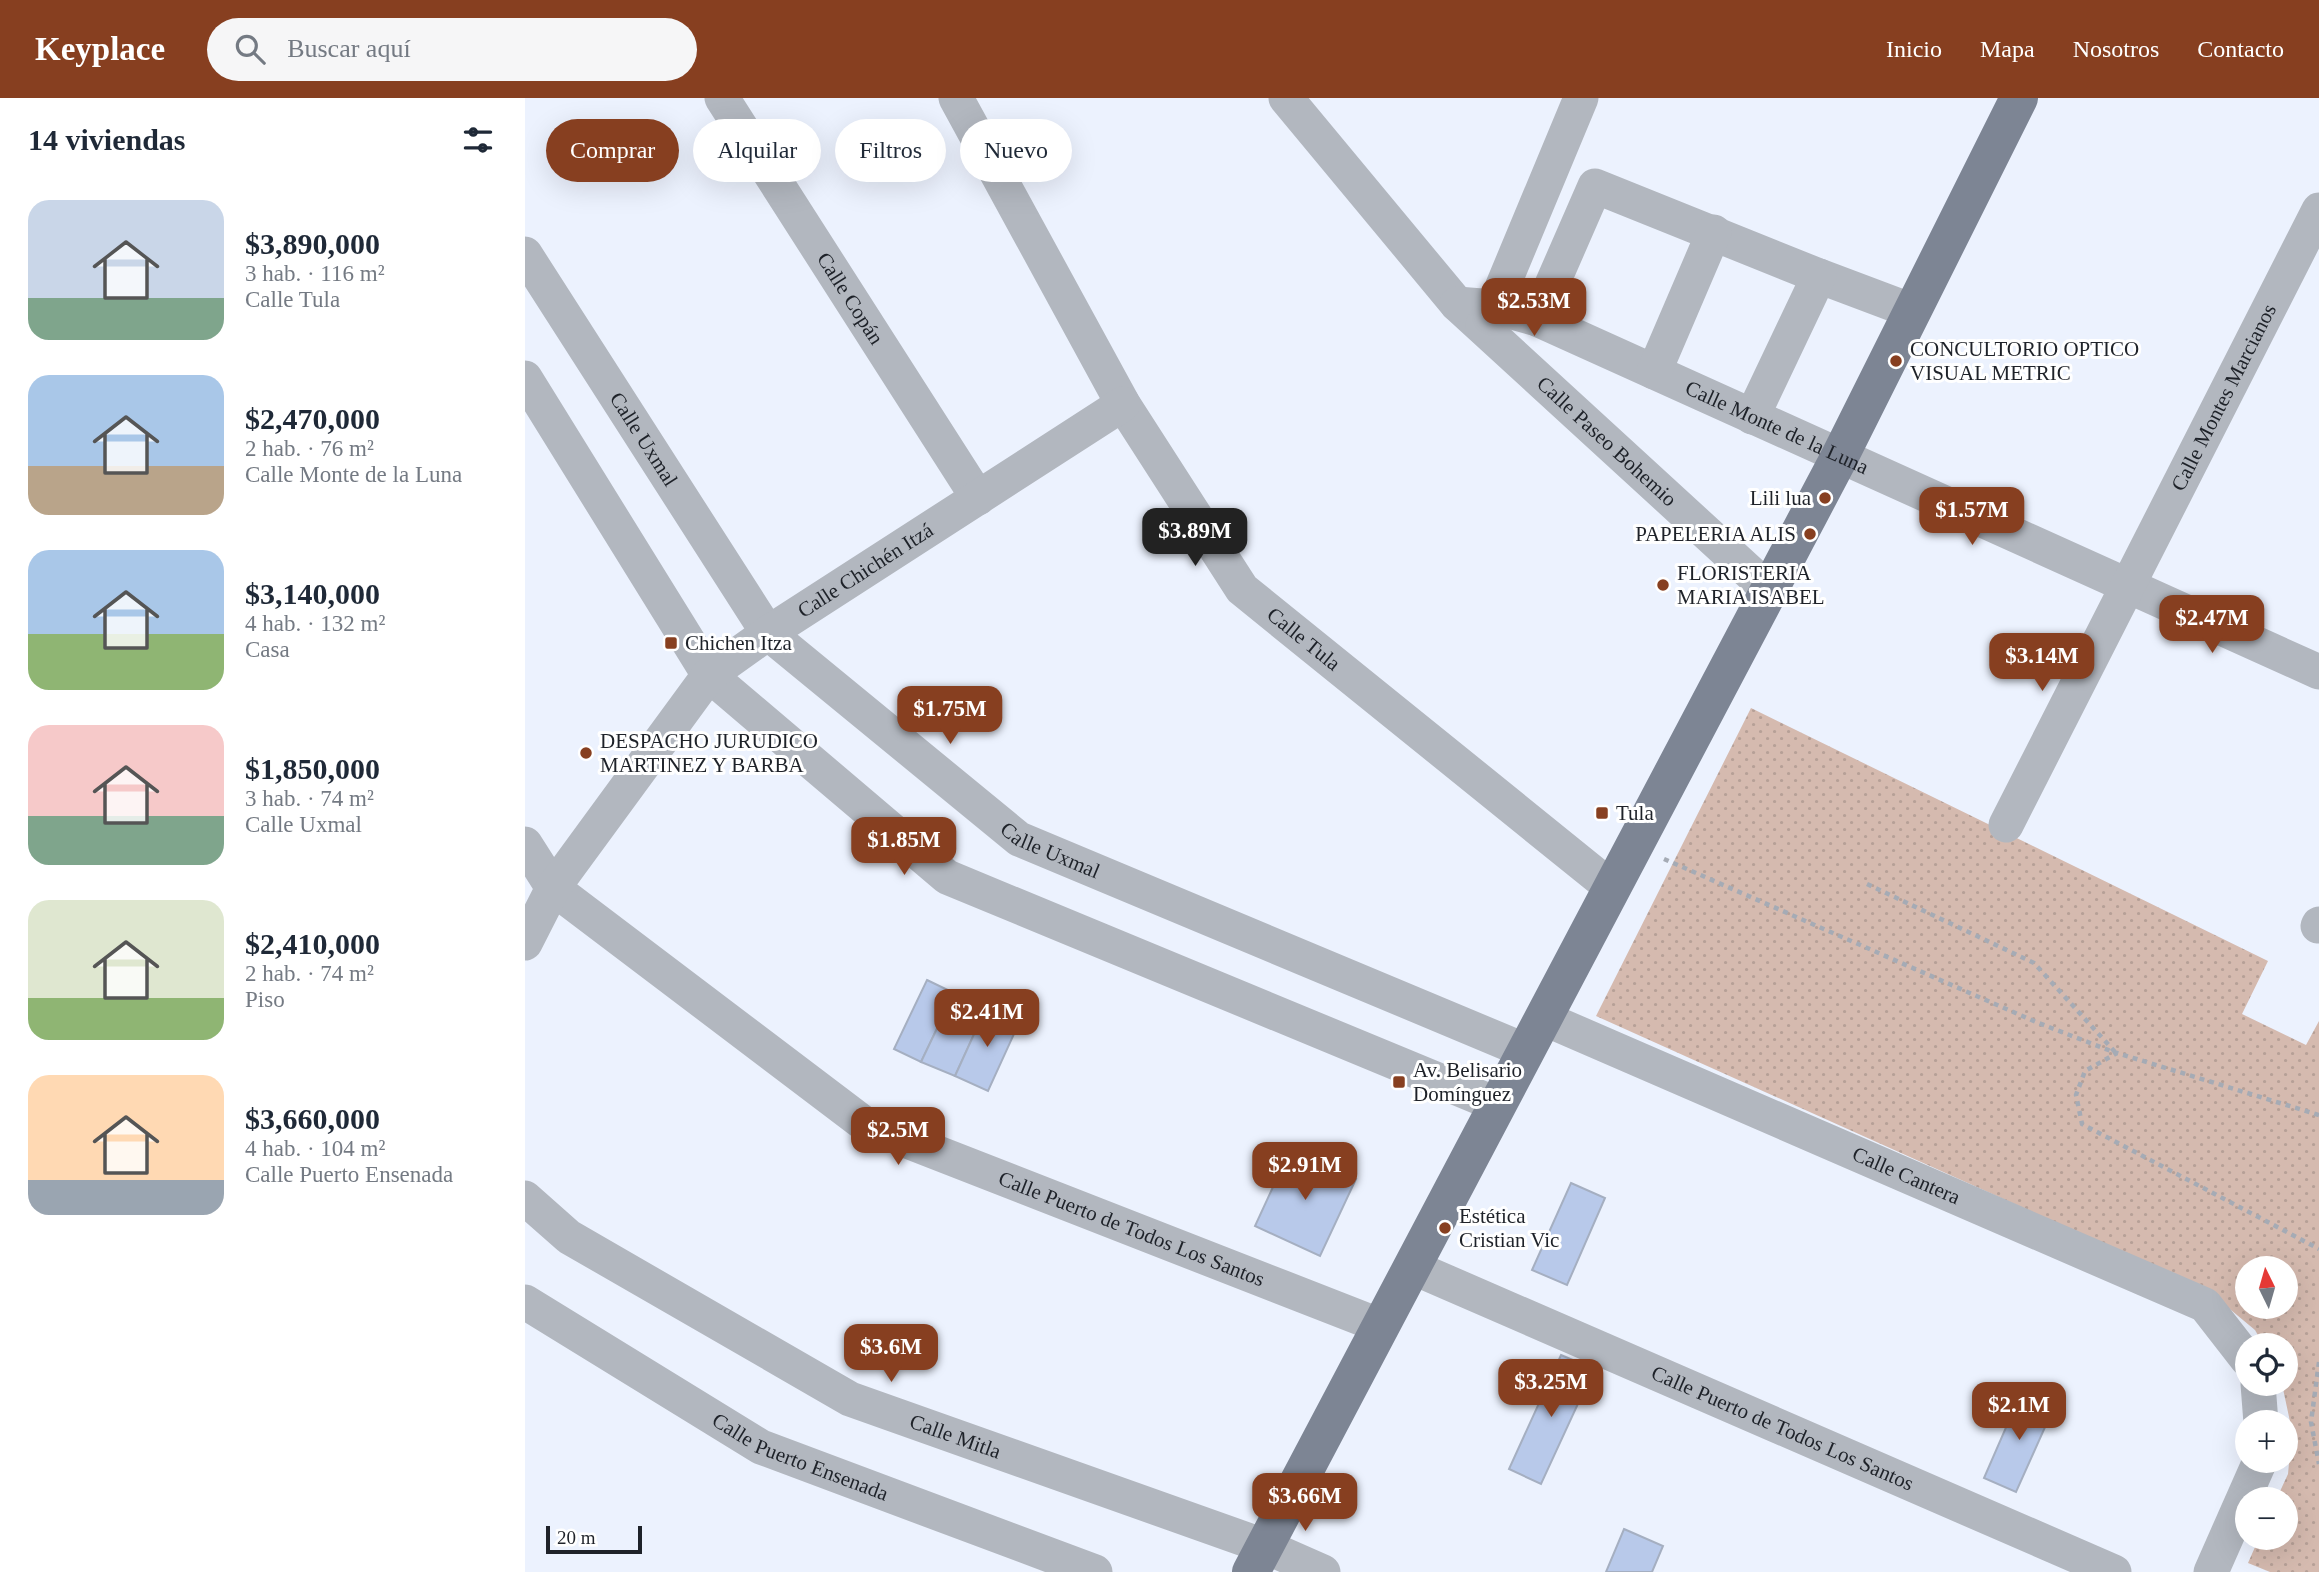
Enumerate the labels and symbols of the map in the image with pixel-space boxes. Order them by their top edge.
street label: Calle Copán [812,248,889,349]
pin: $2.53M [1477,278,1591,338]
street label: Calle Montes Marcianos [2166,300,2281,495]
place label: CONCULTORIO OPTICO VISUAL METRIC [1910,337,2139,385]
marker: CONCULTORIO OPTICO VISUAL METRIC [1888,353,1904,369]
street label: Calle Paseo Bohemio [1532,371,1682,511]
street label: Calle Monte de la Luna [1682,376,1873,479]
street label: Calle Uxmal [605,388,683,491]
place label: Lili lua [1750,486,1812,510]
pin: $1.57M [1915,488,2029,547]
marker: Lili lua [1817,490,1833,506]
pin: $3.89M [1138,508,1252,568]
street label: Calle Chichén Itzá [793,517,938,623]
place label: PAPELERIA ALIS [1635,522,1796,546]
marker: PAPELERIA ALIS [1802,526,1818,542]
place label: FLORISTERIA MARIA ISABEL [1677,561,1825,609]
marker: FLORISTERIA MARIA ISABEL [1655,577,1671,593]
pin: $2.47M [2155,596,2269,655]
street label: Calle Tula [1262,602,1346,676]
place label: Chichen Itza [685,631,792,655]
pin: $3.14M [1985,634,2099,693]
marker: Chichen Itza [663,635,679,651]
pin: $1.75M [893,686,1007,746]
place label: DESPACHO JURUDICO MARTINEZ Y BARBA [600,729,818,777]
marker: DESPACHO JURUDICO MARTINEZ Y BARBA [578,745,594,761]
place label: Tula [1616,801,1654,825]
marker: Tula [1594,805,1610,821]
street label: Calle Uxmal [996,817,1104,883]
pin: $1.85M [847,818,961,877]
pin: $2.41M [930,990,1044,1049]
place label: Av. Belisario Domínguez [1413,1058,1522,1106]
marker: Av. Belisario Domínguez [1391,1074,1407,1090]
pin: $2.5M [849,1108,947,1167]
pin: $2.91M [1248,1142,1362,1202]
street label: Calle Cantera [1849,1142,1964,1210]
street label: Calle Puerto de Todos Los Santos [995,1166,1268,1291]
place label: Estética Cristian Vic [1459,1204,1559,1252]
marker: Estética Cristian Vic [1437,1220,1453,1236]
north arrow [2235,1256,2298,1320]
pin: $3.6M [842,1324,940,1384]
pin: $3.25M [1494,1360,1608,1419]
street label: Calle Puerto de Todos Los Santos [1648,1360,1917,1495]
pin: $2.1M [1970,1382,2068,1442]
street label: Calle Puerto Ensenada [708,1408,892,1506]
street label: Calle Mitla [907,1409,1005,1464]
pin: $3.66M [1248,1474,1362,1533]
scale bar [546,1523,642,1555]

